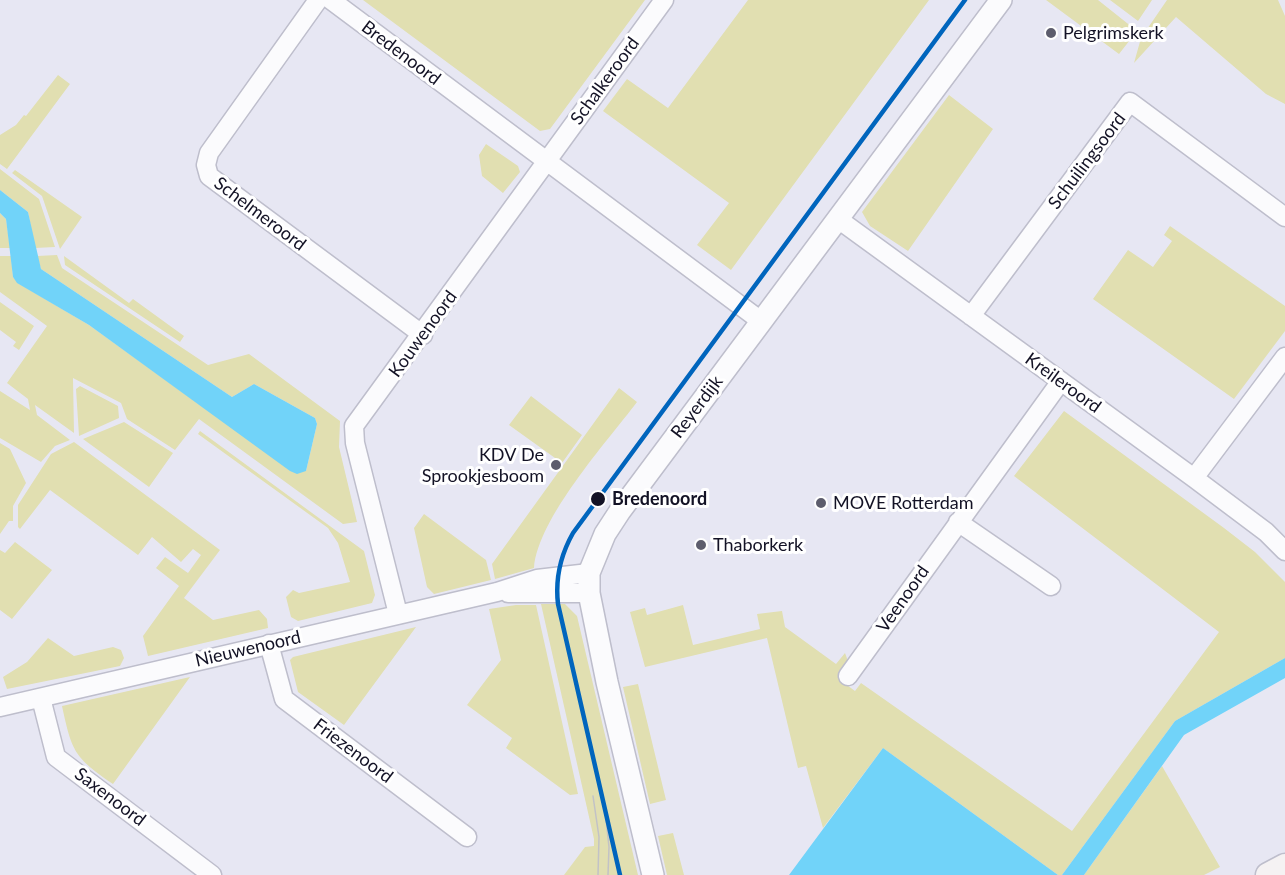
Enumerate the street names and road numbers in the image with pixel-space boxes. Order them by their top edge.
street label: Bredenoord [357,16,445,90]
street label: Schalkeroord [566,33,644,129]
street label: Schuilingsoord [1044,109,1130,213]
street label: Schelmeroord [210,172,310,256]
street label: Kouwenoord [384,286,462,382]
street label: Kreileroord [1021,348,1105,418]
street label: Reyerdijk [667,372,727,442]
street label: Veenoord [872,561,934,637]
street label: Nieuwenoord [193,626,303,672]
street label: Friezenoord [309,714,397,788]
street label: Saxenoord [70,763,150,831]

